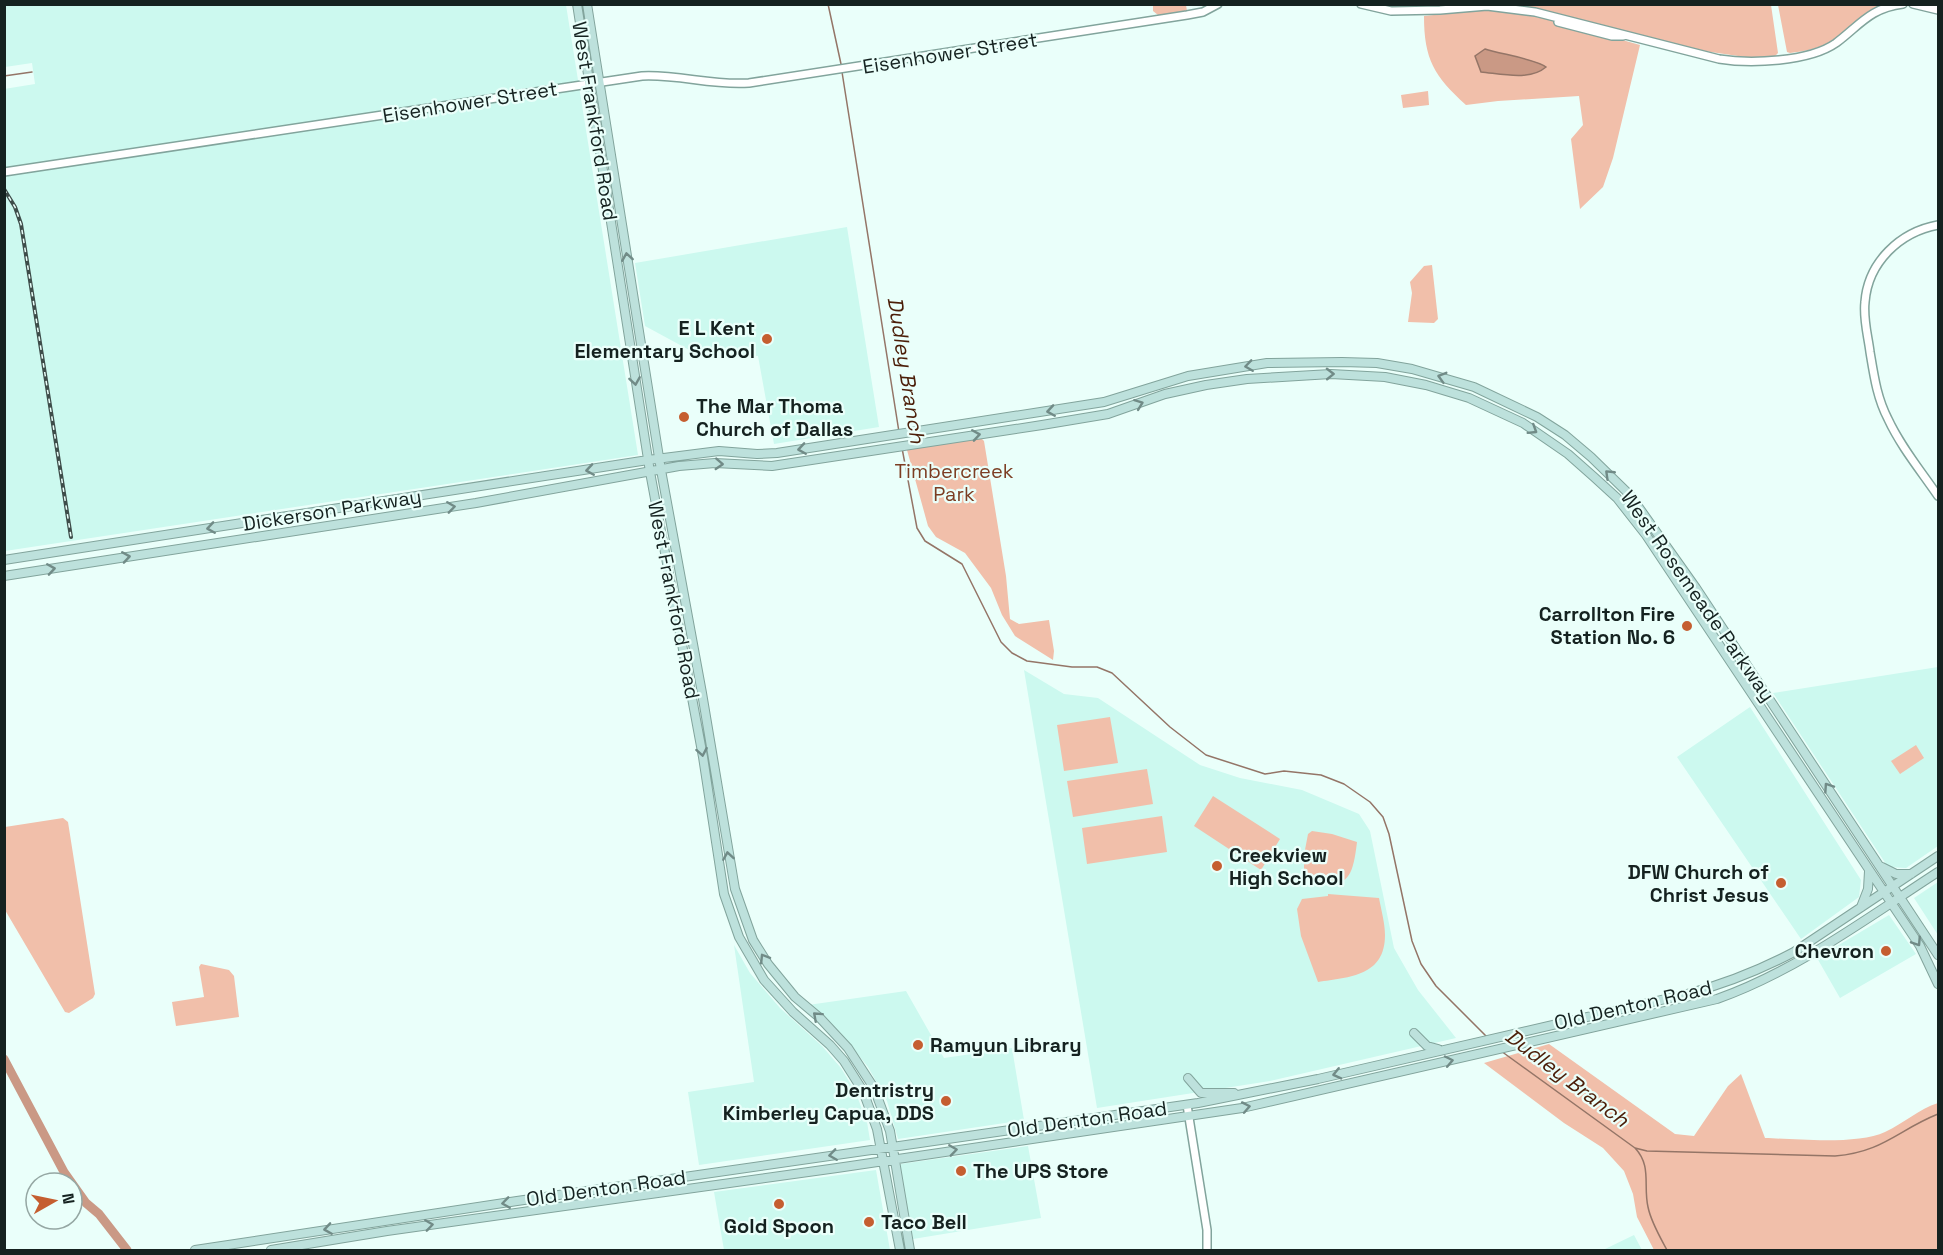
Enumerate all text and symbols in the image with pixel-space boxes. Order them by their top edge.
street label: West Frankford Road [566,20,624,222]
street label: Eisenhower Street [861,26,1039,80]
street label: Eisenhower Street [381,75,559,129]
one-way arrow [621,252,634,262]
water label: Dudley Branch [882,295,932,446]
place label: E L Kent Elementary School [574,315,755,364]
marker: E L Kent Elementary School [760,332,774,346]
one-way arrow [1245,359,1254,372]
one-way arrow [1326,368,1335,381]
one-way arrow [1437,372,1448,384]
one-way arrow [628,376,641,386]
place label: The Mar Thoma Church of Dallas [696,393,853,442]
one-way arrow [1133,399,1144,412]
one-way arrow [1046,404,1056,416]
marker: The Mar Thoma Church of Dallas [677,410,691,424]
one-way arrow [1527,422,1537,434]
one-way arrow [971,429,981,442]
one-way arrow [798,443,807,455]
one-way arrow [714,457,723,470]
park label: Timbercreek Park [894,458,1014,507]
one-way arrow [585,463,595,475]
one-way arrow [1606,470,1617,481]
street label: Dickerson Parkway [241,483,423,537]
street label: West Rosemeade Parkway [1615,485,1781,707]
street label: West Frankford Road [642,499,706,701]
one-way arrow [446,501,456,514]
one-way arrow [206,521,216,534]
one-way arrow [121,551,131,563]
one-way arrow [46,563,56,575]
place label: Carrollton Fire Station No. 6 [1539,601,1675,650]
marker: Carrollton Fire Station No. 6 [1680,619,1694,633]
one-way arrow [695,746,708,756]
one-way arrow [1824,782,1835,793]
place label: Creekview High School [1229,842,1344,891]
one-way arrow [723,851,735,861]
marker: Creekview High School [1210,859,1224,873]
place label: DFW Church of Christ Jesus [1627,859,1769,908]
marker: DFW Church of Christ Jesus [1774,876,1788,890]
one-way arrow [1909,936,1921,946]
place label: Chevron [1794,938,1874,964]
marker: Chevron [1879,944,1893,958]
one-way arrow [760,954,772,964]
street label: Old Denton Road [1552,974,1714,1036]
one-way arrow [813,1012,824,1023]
water label: Dudley Branch [1500,1022,1635,1134]
place label: Ramyun Library [930,1032,1082,1058]
marker: Ramyun Library [911,1038,925,1052]
one-way arrow [1443,1055,1453,1068]
one-way arrow [1332,1067,1342,1080]
place label: Dentristry Kimberley Capua, DDS [723,1077,934,1126]
marker: Dentristry Kimberley Capua, DDS [939,1094,953,1108]
street label: Old Denton Road [1005,1095,1169,1143]
one-way arrow [1241,1101,1251,1114]
one-way arrow [948,1145,957,1157]
one-way arrow [828,1149,837,1161]
place label: The UPS Store [973,1158,1109,1184]
street label: Old Denton Road [524,1164,688,1212]
marker: The UPS Store [954,1164,968,1178]
north arrow [24,1171,84,1231]
text: N [57,1192,80,1206]
one-way arrow [501,1196,511,1208]
marker: Gold Spoon [772,1197,786,1211]
place label: Taco Bell [881,1209,967,1235]
place label: Gold Spoon [724,1213,834,1239]
marker: Taco Bell [862,1215,876,1229]
one-way arrow [424,1220,433,1232]
one-way arrow [323,1223,332,1235]

